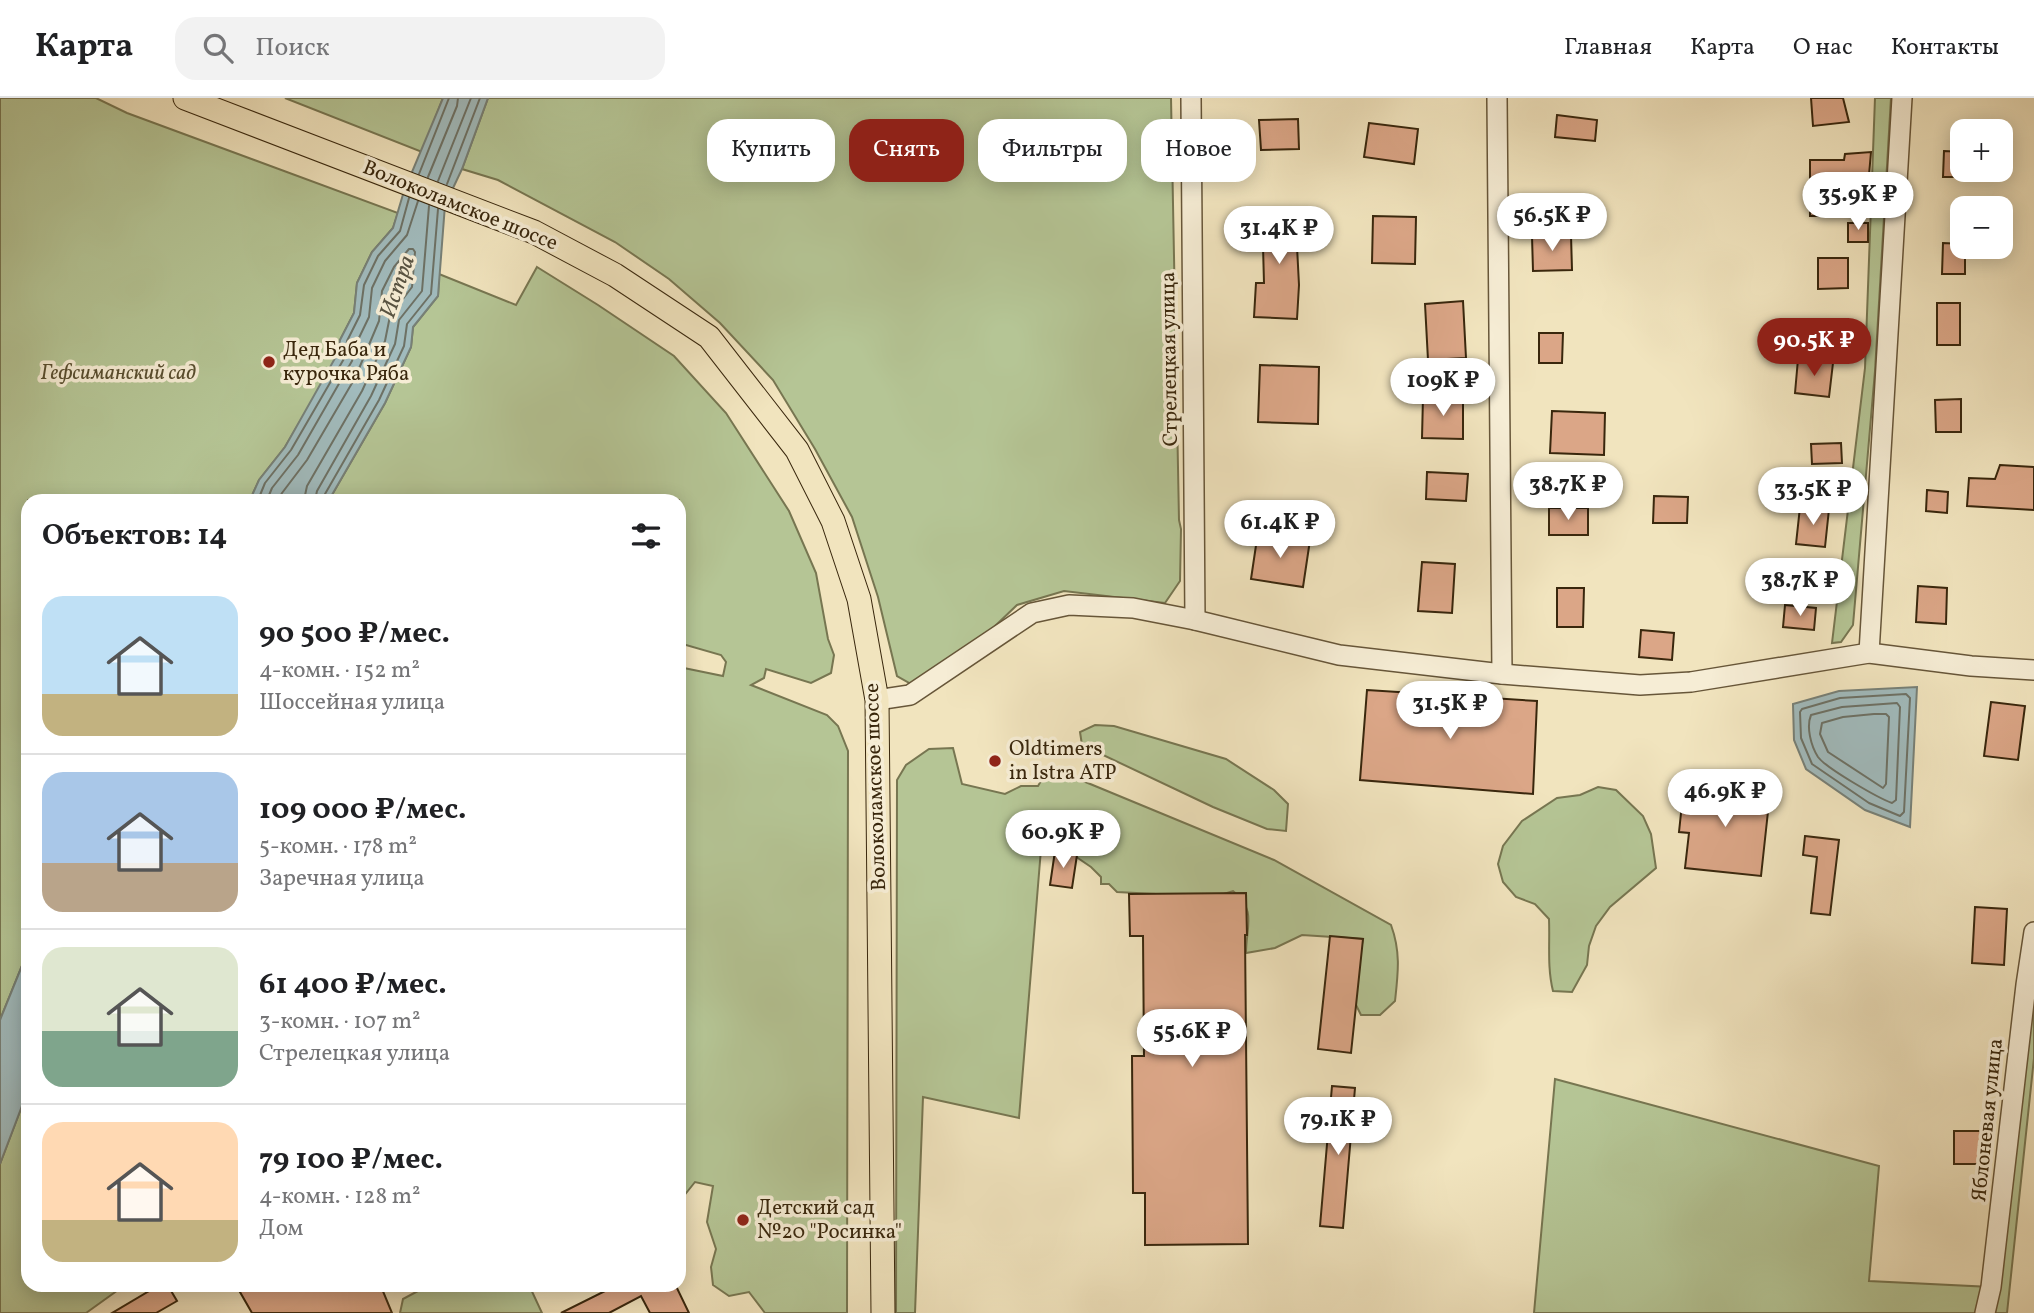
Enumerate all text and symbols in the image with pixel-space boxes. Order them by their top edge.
search box [175,17,665,80]
text: Карта [35,25,133,71]
icon: search [199,29,237,67]
text: Поиск [255,30,330,66]
text: Главная [1564,31,1652,65]
text: Карта [1690,31,1755,65]
text: О нас [1793,31,1853,65]
text: Контакты [1891,31,1999,65]
chip: Купить [707,119,835,182]
chip: Снять [849,119,964,182]
chip: Фильтры [978,119,1127,182]
chip: Новое [1141,119,1256,182]
map controls [1950,119,2013,259]
button: + [1950,119,2013,182]
street label: Волоколамское шоссе [358,154,562,258]
pin: 35.9K ₽ [1793,172,1923,232]
text: 35.9K ₽ [1818,179,1898,211]
pin: 56.5K ₽ [1487,194,1617,253]
button: − [1950,196,2013,259]
text: 56.5K ₽ [1513,200,1591,232]
pin: 31.4K ₽ [1214,206,1344,266]
text: 31.4K ₽ [1240,213,1318,245]
water label: Истра [372,251,424,323]
street label: Стрелецкая улица [1154,271,1186,447]
pin: 90.5K ₽ [1749,318,1879,378]
text: 90.5K ₽ [1773,325,1855,357]
place label: Дед Баба и курочка Ряба [283,336,409,389]
marker: Дед Баба и курочка Ряба [261,354,277,370]
pin: 109K ₽ [1386,358,1500,418]
park label: Гефсиманский сад [40,359,196,388]
text: 109K ₽ [1406,365,1480,397]
pin: 38.7K ₽ [1503,462,1633,522]
pin: 33.5K ₽ [1748,468,1878,527]
text: 38.7K ₽ [1529,469,1607,501]
text: 33.5K ₽ [1774,474,1852,506]
pin: 61.4K ₽ [1215,500,1345,560]
text: 61.4K ₽ [1240,507,1320,539]
text: Объектов: 14 [42,515,227,557]
icon: filters [627,517,665,555]
pin: 38.7K ₽ [1735,559,1865,618]
text: 38.7K ₽ [1761,565,1839,597]
text: 90 500 ₽/мес. [259,613,450,655]
icon: home [98,624,182,708]
text: 4-комн. · 152 m² [259,655,420,687]
street label: Волоколамское шоссе [858,682,894,892]
pin: 31.5K ₽ [1385,682,1515,741]
text: Шоссейная улица [259,687,445,719]
text: 31.5K ₽ [1412,688,1488,720]
place label: Oldtimers in Istra ATP [1009,735,1117,788]
marker: Oldtimers in Istra ATP [987,753,1003,769]
pin: 46.9K ₽ [1660,770,1790,829]
text: 46.9K ₽ [1684,776,1766,808]
text: 109 000 ₽/мес. [259,789,467,831]
icon: home [98,800,182,884]
pin: 60.9K ₽ [998,810,1128,870]
text: 60.9K ₽ [1021,817,1105,849]
text: 5-комн. · 178 m² [259,831,417,863]
text: Заречная улица [259,863,425,895]
text: 61 400 ₽/мес. [259,964,447,1006]
icon: home [98,975,182,1059]
text: 3-комн. · 107 m² [259,1006,421,1038]
pin: 55.6K ₽ [1127,1010,1257,1069]
text: 55.6K ₽ [1153,1016,1231,1048]
street label: Яблоневая улица [1965,1037,2011,1203]
text: Стрелецкая улица [259,1038,450,1070]
pin: 79.1K ₽ [1273,1098,1403,1157]
text: 79.1K ₽ [1300,1104,1376,1136]
text: 79 100 ₽/мес. [259,1139,443,1181]
icon: home [98,1150,182,1234]
text: 4-комн. · 128 m² [259,1181,421,1213]
place label: Детский сад №20 "Росинка" [757,1194,902,1247]
marker: Детский сад №20 "Росинка" [735,1212,751,1228]
text: Дом [259,1213,303,1245]

